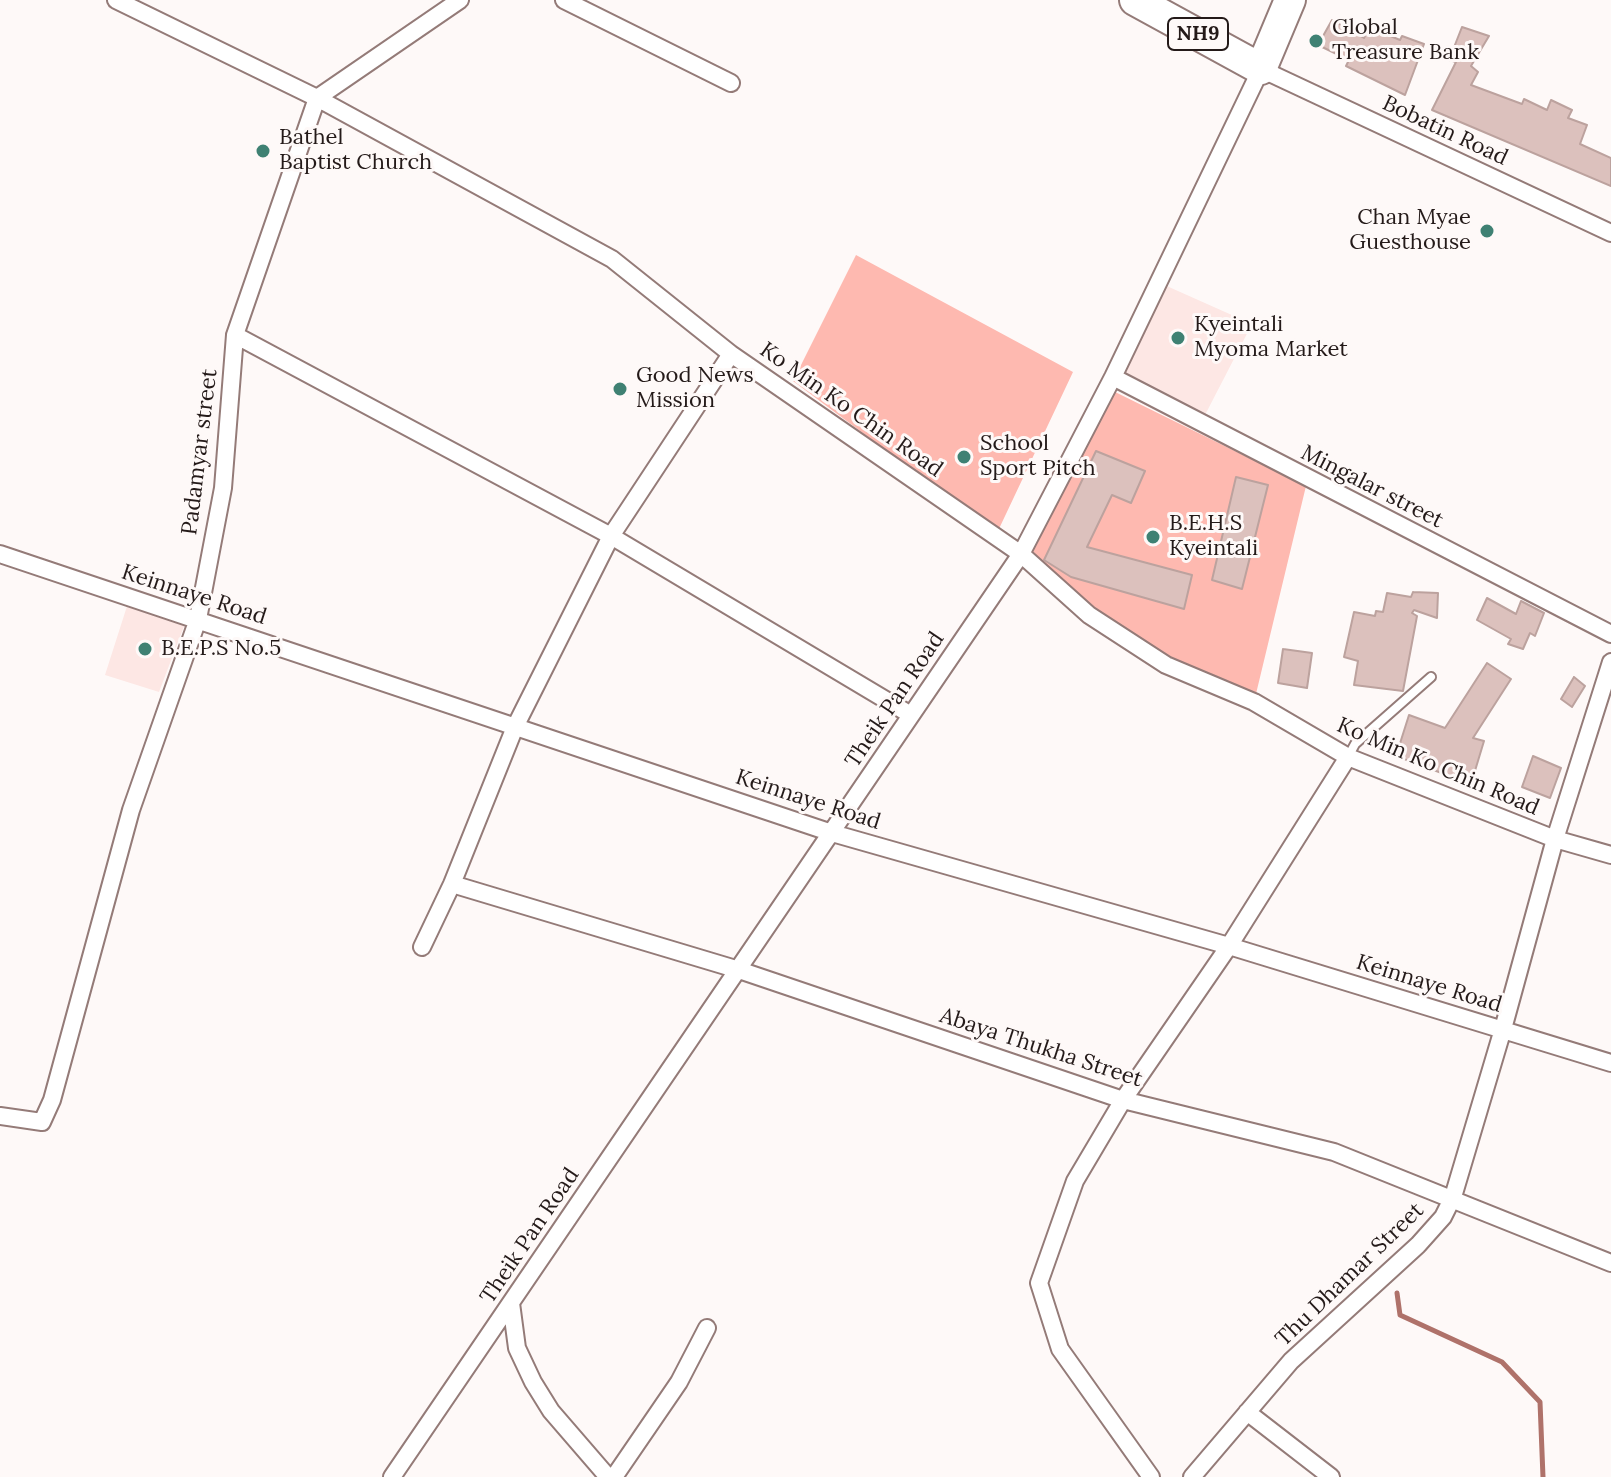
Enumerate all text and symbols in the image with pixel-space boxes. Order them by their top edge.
place label: Global Treasure Bank [1332,15,1479,66]
road number: NH9 [1168,18,1228,50]
marker: Global Treasure Bank [1307,32,1325,50]
street label: Bobatin Road [1378,90,1512,172]
place label: Bathel Baptist Church [279,125,432,176]
marker: Bathel Baptist Church [254,142,272,160]
place label: Chan Myae Guesthouse [1349,205,1471,256]
marker: Chan Myae Guesthouse [1478,222,1496,240]
place label: Kyeintali Myoma Market [1194,312,1348,364]
marker: Kyeintali Myoma Market [1169,329,1187,347]
street label: Ko Min Ko Chin Road [754,337,948,483]
place label: Good News Mission [636,363,754,414]
street label: Padamyar street [177,368,223,536]
marker: Good News Mission [611,380,629,398]
place label: School Sport Pitch [980,431,1096,482]
street label: Mingalar street [1296,440,1448,534]
marker: School Sport Pitch [955,448,973,466]
place label: B.E.H.S Kyeintali [1169,511,1258,562]
marker: B.E.H.S Kyeintali [1144,528,1162,546]
street label: Keinnaye Road [118,559,270,631]
street label: Theik Pan Road [840,627,950,773]
place label: B.E.P.S No.5 [161,636,281,662]
marker: B.E.P.S No.5 [136,640,154,658]
street label: Ko Min Ko Chin Road [1333,712,1543,822]
street label: Keinnaye Road [732,764,884,836]
street label: Keinnaye Road [1353,949,1505,1019]
street label: Abaya Thukha Street [936,1003,1146,1093]
street label: Theik Pan Road [475,1163,585,1309]
street label: Thu Dhamar Street [1270,1198,1430,1352]

